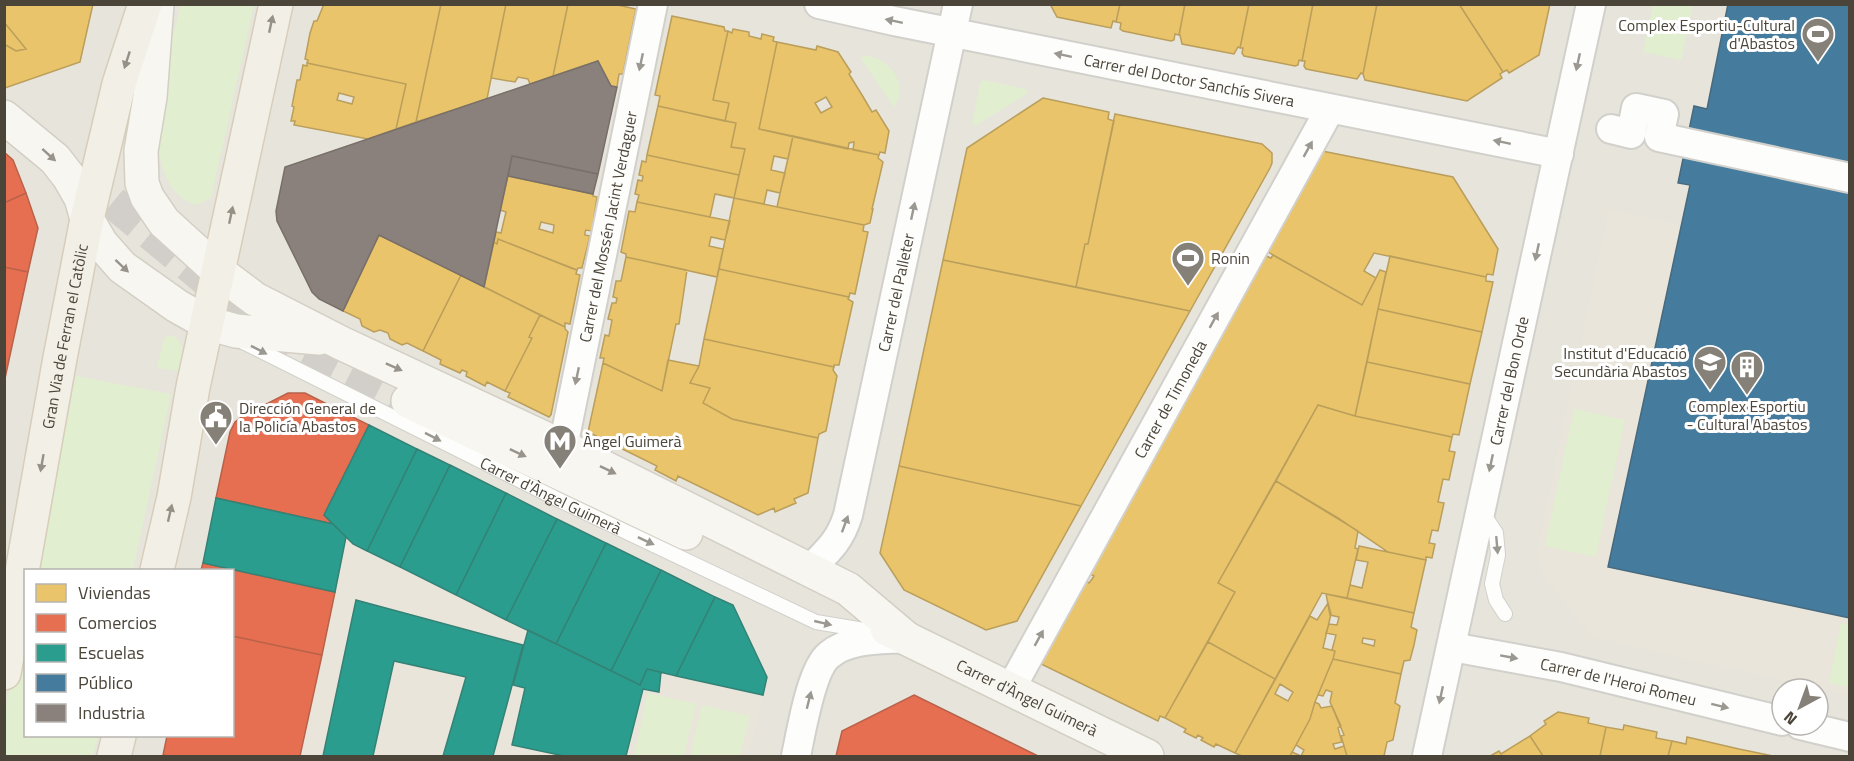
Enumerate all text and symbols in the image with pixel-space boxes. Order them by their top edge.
place label: Complex Esportiu-Cultural d'Abastos [1618,13,1795,55]
one-way arrow [267,15,277,34]
one-way arrow [884,16,903,25]
sports icon: Complex Esportiu-Cultural d'Abastos [1800,16,1836,63]
street label: Carrer del Doctor Sanchís Sivera [1082,47,1297,113]
one-way arrow [1054,49,1073,59]
one-way arrow [122,51,131,69]
one-way arrow [1573,52,1582,71]
one-way arrow [636,53,646,71]
street label: Carrer del Mossén Jacint Verdaguer [573,108,643,344]
one-way arrow [1492,137,1511,146]
one-way arrow [1303,141,1313,158]
one-way arrow [41,148,56,161]
one-way arrow [908,202,918,220]
one-way arrow [227,205,236,224]
street label: Carrer del Palleter [871,230,920,354]
sports icon: Ronin [1170,240,1206,287]
street label: Gran Via de Ferran el Catòlic [36,242,94,431]
one-way arrow [1532,243,1542,262]
place label: Ronin [1211,246,1250,270]
one-way arrow [115,258,129,272]
one-way arrow [1209,312,1219,329]
street label: Carrer del Bon Orde [1483,314,1535,448]
street label: Carrer de Timoneda [1128,336,1213,463]
place label: Institut d'Educació Secundària Abastos [1554,341,1687,383]
school or university icon: Institut d'Educació Secundària Abastos [1692,344,1728,391]
one-way arrow [251,345,268,355]
building icon: Complex Esportiu - Cultural Abastos [1729,349,1765,396]
one-way arrow [386,362,404,372]
one-way arrow [572,367,581,386]
place label: Complex Esportiu - Cultural Abastos [1686,394,1808,436]
place label: Dirección General de la Policía Abastos [239,396,376,438]
public building icon: Dirección General de la Policía Abastos [198,399,234,446]
metro station icon: Àngel Guimerà [542,423,578,470]
place label: Àngel Guimerà [583,429,682,453]
one-way arrow [425,432,442,442]
one-way arrow [509,449,526,458]
street label: Carrer d'Àngel Guimerà [476,451,626,540]
one-way arrow [37,453,46,472]
one-way arrow [1486,454,1496,473]
one-way arrow [599,464,617,474]
one-way arrow [166,504,175,523]
one-way arrow [840,515,850,533]
one-way arrow [1492,536,1502,555]
one-way arrow [638,537,655,546]
legend [24,569,234,737]
text: Viviendas [78,579,151,606]
text: Comercios [78,609,157,636]
one-way arrow [814,618,832,628]
one-way arrow [1033,630,1043,647]
text: Escuelas [78,639,144,666]
street label: Carrer de l'Heroi Romeu [1538,651,1699,712]
street label: Carrer d'Àngel Guimerà [952,653,1102,742]
one-way arrow [1500,653,1519,662]
text: Público [78,669,133,696]
north arrow [1770,677,1830,737]
one-way arrow [1436,686,1445,705]
one-way arrow [805,690,815,709]
text: Industria [78,699,145,726]
one-way arrow [1711,701,1729,711]
text: N [1778,706,1802,731]

